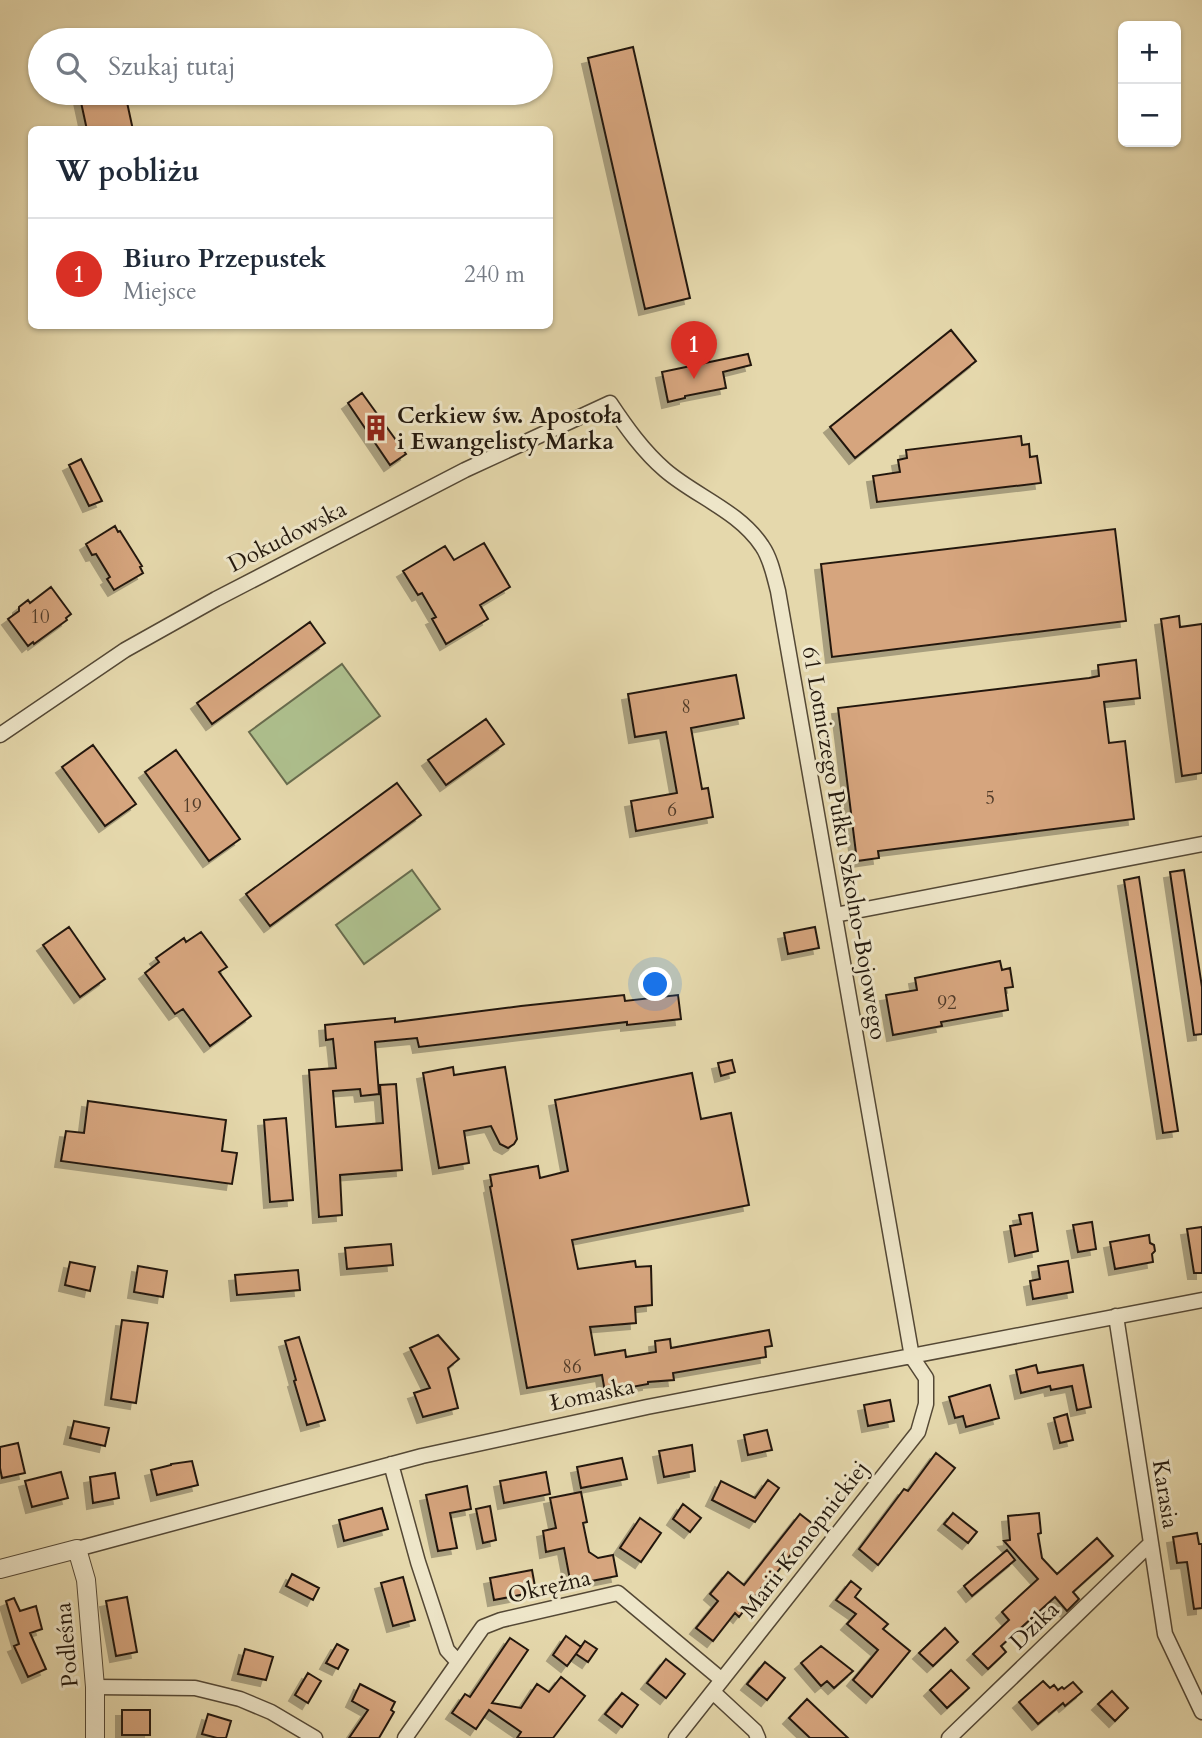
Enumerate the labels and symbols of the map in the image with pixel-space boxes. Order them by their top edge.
pin: 1 [671,321,717,379]
place label: Cerkiew św. Apostoła i Ewangelisty Marka [397,400,623,457]
building icon: Cerkiew św. Apostoła i Ewangelisty Marka [361,413,391,443]
street label: Dokudowska [223,493,352,580]
house number: 10 [30,604,50,630]
street label: 61 Lotniczego Pułku Szkolno-Bojowego [795,644,894,1042]
house number: 8 [681,694,691,720]
house number: 5 [985,785,995,811]
house number: 19 [182,793,202,819]
house number: 6 [667,797,677,823]
your location [638,967,672,1001]
house number: 92 [937,990,957,1016]
house number: 86 [562,1354,582,1380]
street label: Łomaska [547,1370,637,1419]
street label: Marii Konopnickiej [733,1454,876,1625]
street label: Karasia [1145,1457,1186,1531]
street label: Okrężna [505,1562,594,1611]
street label: Dzika [1003,1594,1066,1657]
street label: Podleśna [47,1601,86,1689]

